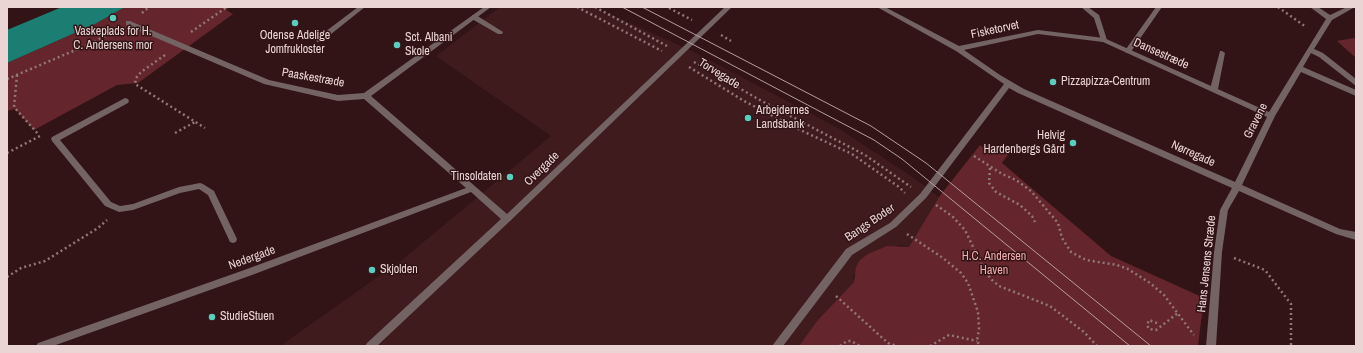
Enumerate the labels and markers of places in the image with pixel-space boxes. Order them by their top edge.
marker: Vaskeplads for H. C. Andersens mor [108,13,118,23]
marker: Odense Adelige Jomfrukloster [290,18,300,28]
place label: Vaskeplads for H. C. Andersens mor [73,25,153,53]
place label: Odense Adelige Jomfrukloster [260,29,330,57]
place label: Sct. Albani Skole [405,31,453,59]
marker: Sct. Albani Skole [392,40,402,50]
place label: Pizzapizza-Centrum [1061,75,1150,89]
marker: Pizzapizza-Centrum [1048,77,1058,87]
place label: Arbejdernes Landsbank [756,104,809,132]
marker: Arbejdernes Landsbank [743,113,753,123]
place label: Helvig Hardenbergs Gård [984,129,1065,157]
marker: Helvig Hardenbergs Gård [1068,138,1078,148]
place label: Tinsoldaten [451,170,502,184]
marker: Tinsoldaten [505,172,515,182]
place label: Skjolden [380,263,418,277]
marker: Skjolden [367,265,377,275]
place label: StudieStuen [220,310,274,324]
marker: StudieStuen [207,312,217,322]

